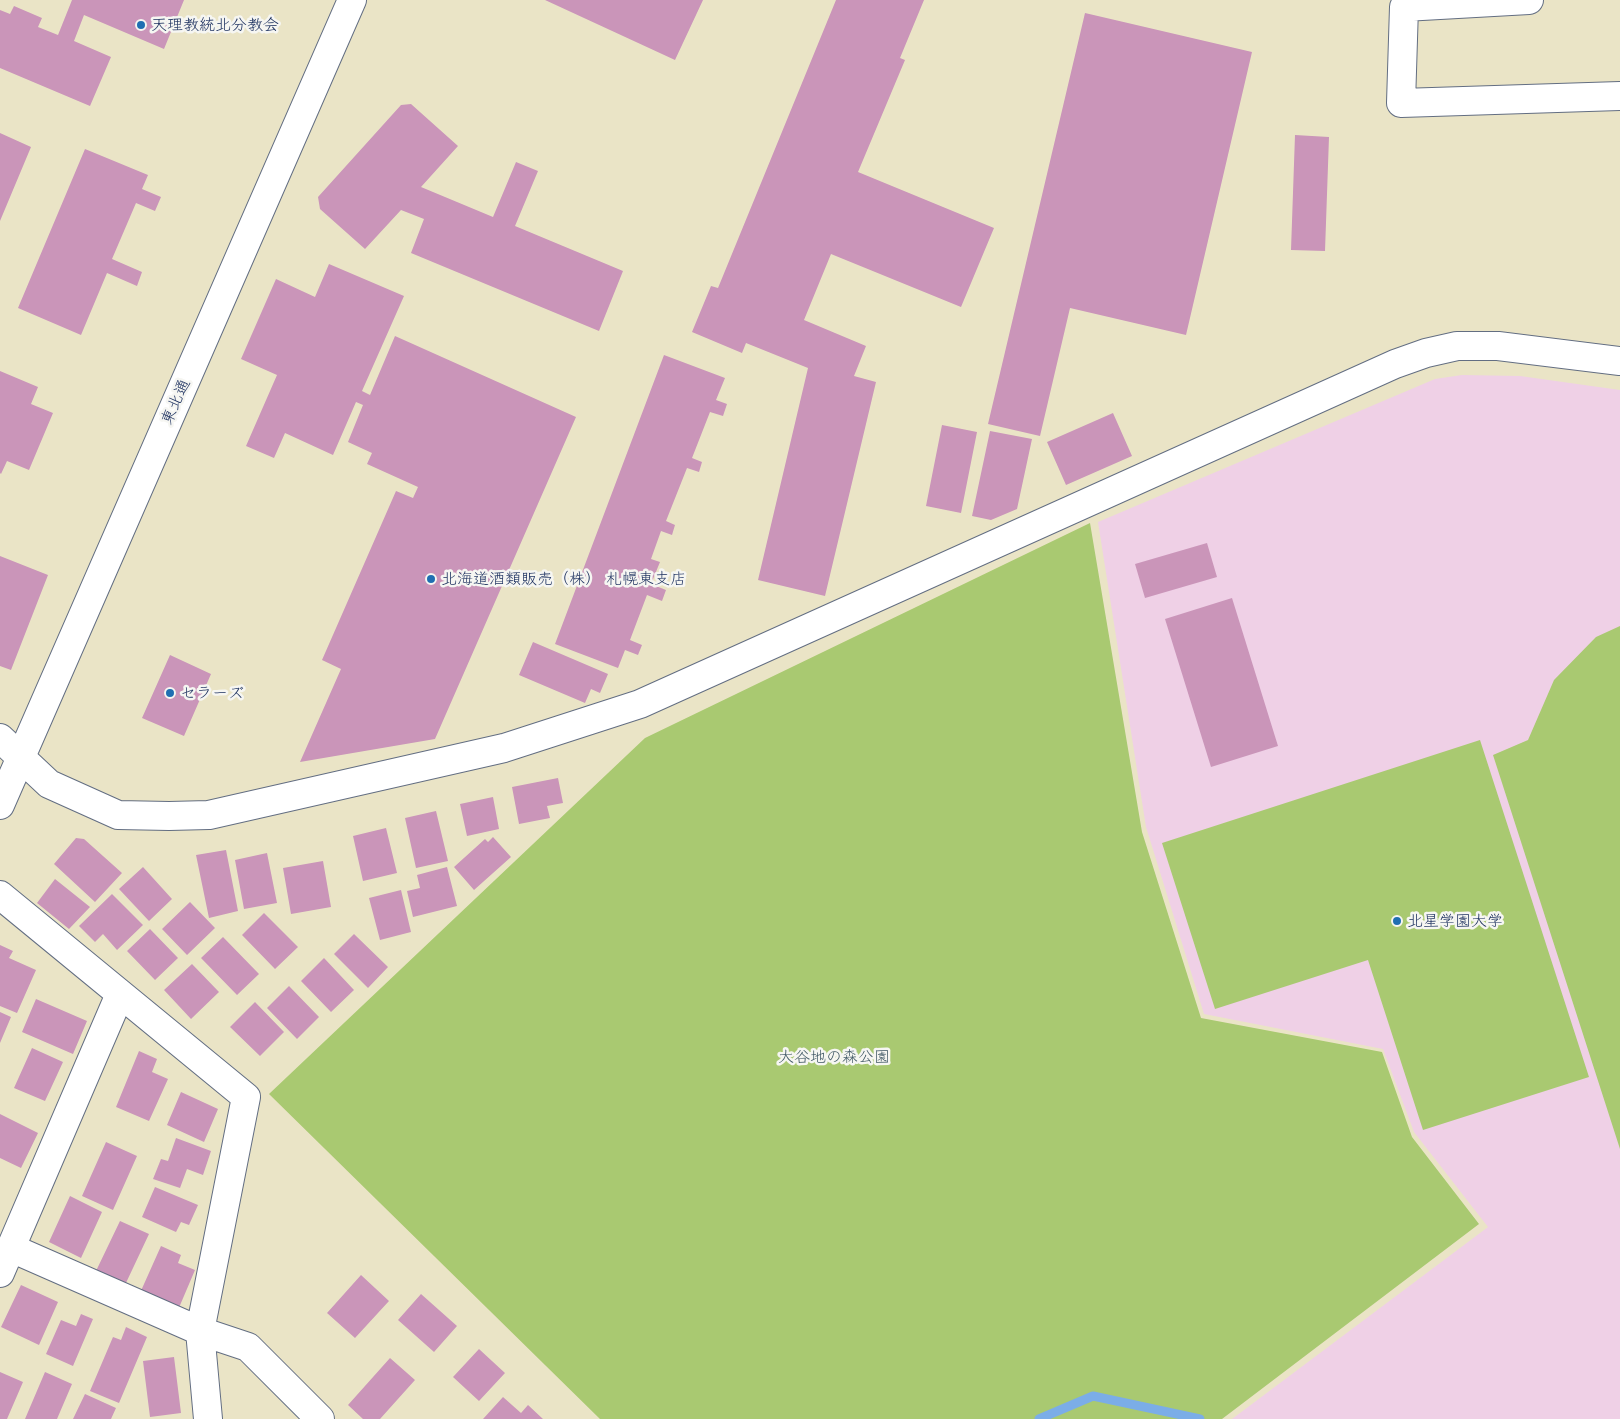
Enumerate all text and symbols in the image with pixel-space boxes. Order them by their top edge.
place label: 天理教統北分教会 [151,15,279,35]
marker: 天理教統北分教会 [135,19,147,31]
street label: 東北通 [157,376,195,428]
place label: 北海道酒類販売（株） 札幌東支店 [441,569,686,589]
marker: 北海道酒類販売（株） 札幌東支店 [425,573,437,585]
place label: セラーズ [180,683,244,703]
marker: セラーズ [164,687,176,699]
place label: 北星学園大学 [1407,911,1503,931]
marker: 北星学園大学 [1391,915,1403,927]
park label: 大谷地の森公園 [778,1047,890,1067]

